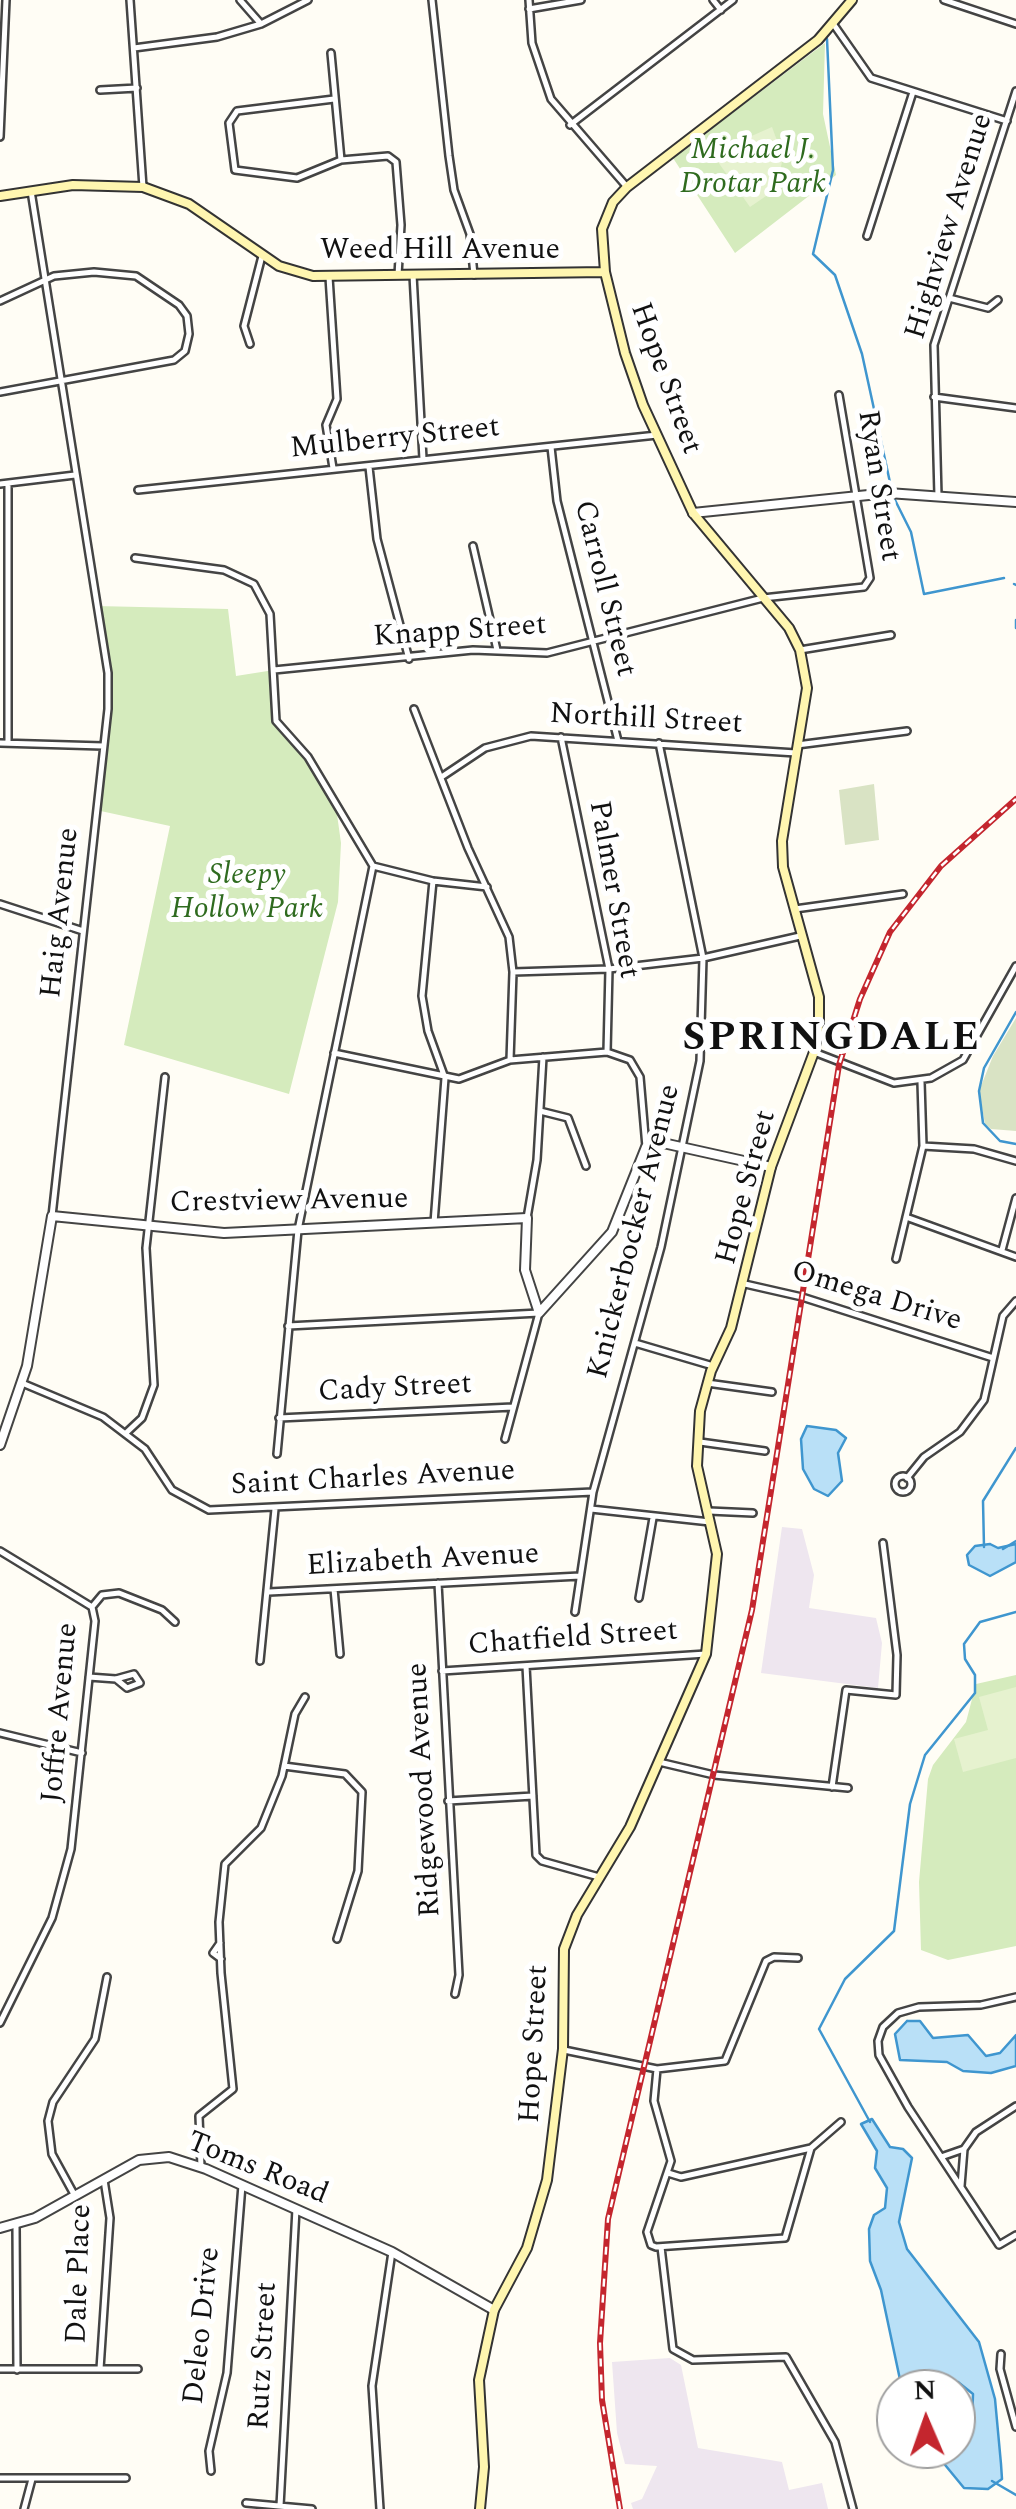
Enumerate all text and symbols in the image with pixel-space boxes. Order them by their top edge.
street label: Highview Avenue [900,110,1002,344]
park label: Michael J. Drotar Park [680,134,826,204]
street label: Weed Hill Avenue [320,234,560,270]
street label: Hope Street [620,298,708,460]
street label: Ryan Street [847,408,907,564]
street label: Mulberry Street [289,411,501,469]
street label: Carroll Street [564,497,642,681]
street label: Knapp Street [372,609,548,657]
street label: Northill Street [549,698,743,744]
street label: Palmer Street [579,798,645,982]
street label: Haig Avenue [35,826,89,1000]
park label: Sleepy Hollow Park [171,859,323,930]
district label: SPRINGDALE [683,1017,981,1065]
street label: Knickerbocker Avenue [582,1081,690,1383]
street label: Hope Street [710,1107,786,1269]
street label: Crestview Avenue [169,1183,409,1223]
street label: Omega Drive [786,1255,966,1341]
street label: Cady Street [317,1368,473,1412]
street label: Saint Charles Avenue [230,1455,516,1505]
street label: Elizabeth Avenue [306,1538,540,1586]
street label: Chatfield Street [467,1615,679,1665]
street label: Joffre Avenue [36,1621,88,1805]
street label: Ridgewood Avenue [401,1662,451,1918]
street label: Hope Street [514,1964,558,2124]
street label: Toms Road [181,2125,333,2215]
street label: Dale Place [61,2203,101,2345]
street label: Deleo Drive [178,2245,230,2407]
street label: Rutz Street [243,2281,287,2431]
north arrow [876,2369,976,2469]
text: N [913,2369,937,2412]

